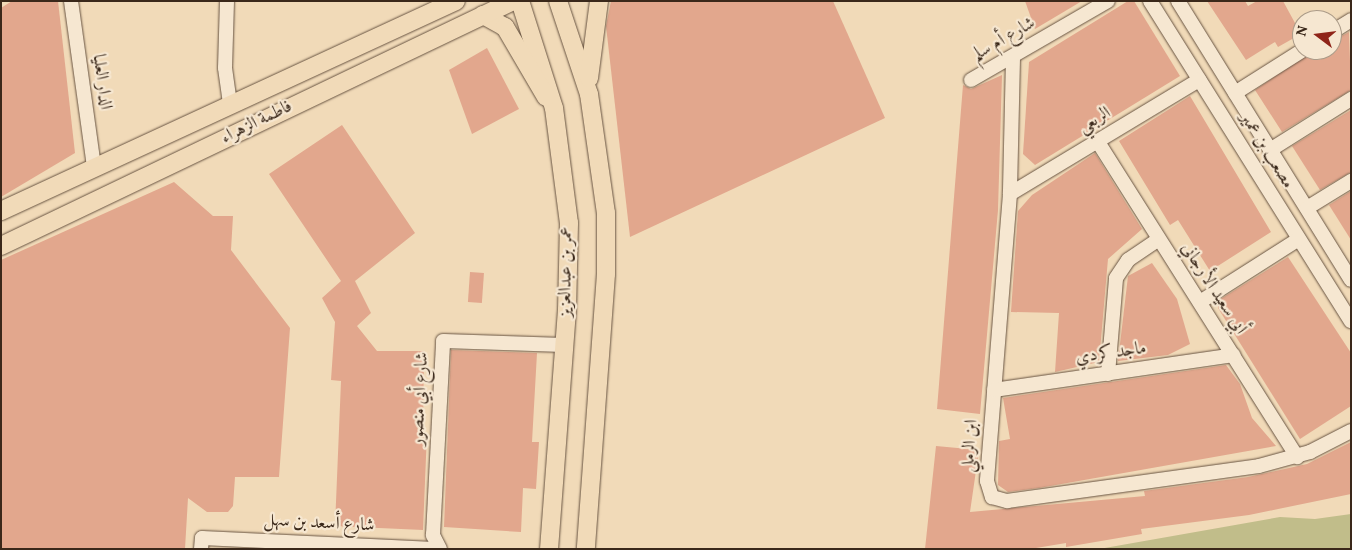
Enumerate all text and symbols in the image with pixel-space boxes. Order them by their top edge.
north arrow [1292,10,1342,60]
street label: شارع أم سلم [968,13,1040,67]
text: N [1292,24,1313,39]
street label: الدار العليا [86,53,116,111]
street label: فاطمة الزهراء [218,97,296,149]
street label: الربعي [1075,103,1115,139]
street label: مصعب بن عمير [1234,109,1298,193]
street label: عمر بن عبدالعزيز [555,226,579,318]
street label: أبي سعيد الأرجاني [1175,239,1251,339]
street label: ماجد كردي [1074,338,1148,370]
street label: شارع أبي منصور [408,352,434,446]
street label: ابن الرملي [958,419,984,473]
street label: شارع أسعد بن سهل [263,510,375,538]

